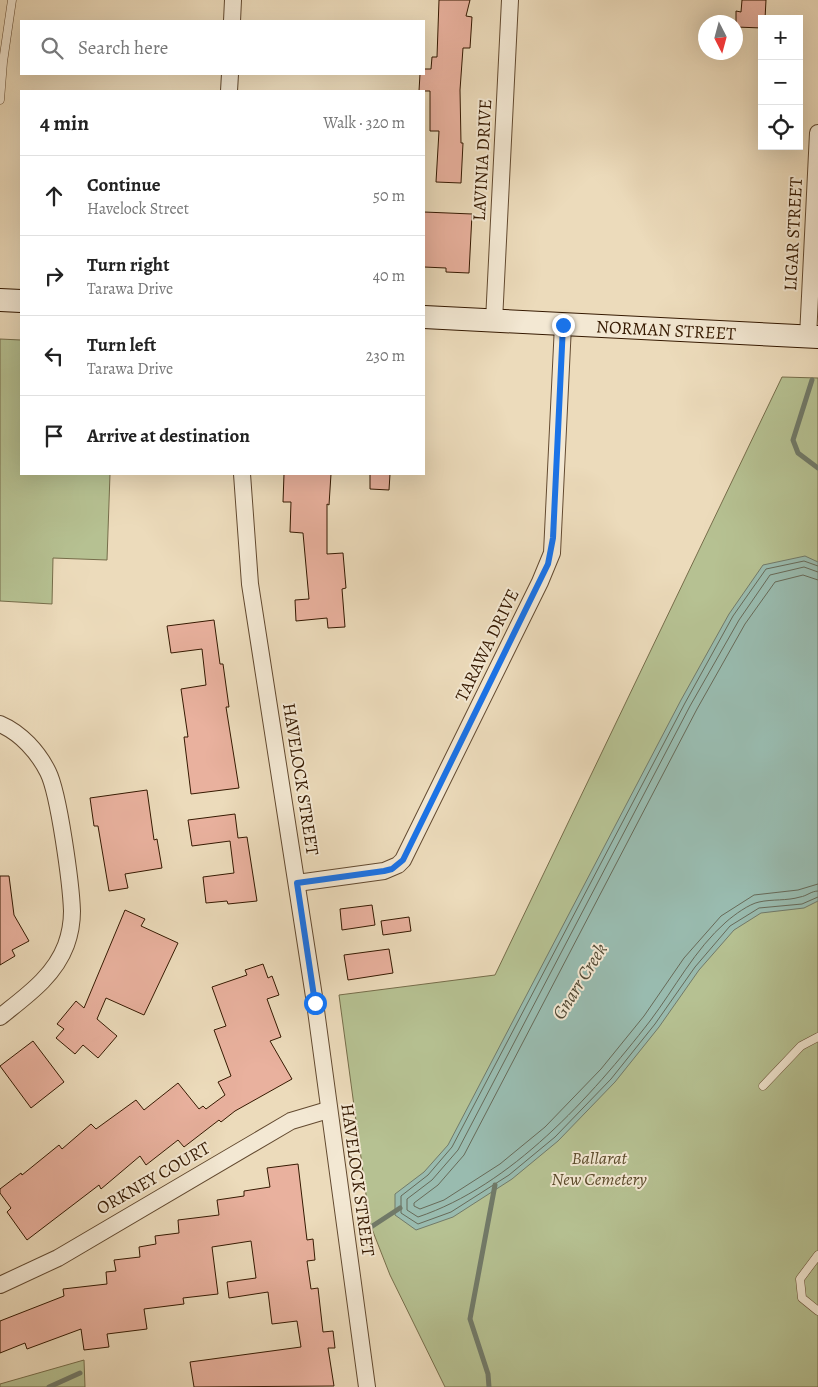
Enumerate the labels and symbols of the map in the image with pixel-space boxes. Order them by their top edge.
north arrow [698,15,743,60]
street label: LAVINIA DRIVE [467,98,497,222]
street label: LIGAR STREET [778,176,808,291]
route end [552,314,575,337]
street label: NORMAN STREET [595,314,737,346]
street label: TARAWA DRIVE [449,585,525,705]
street label: HAVELOCK STREET [277,701,325,857]
water label: Gnarr Creek [546,938,614,1025]
route start [304,992,327,1015]
street label: HAVELOCK STREET [335,1102,381,1258]
street label: ORKNEY COURT [92,1136,214,1220]
park label: Ballarat New Cemetery [551,1146,647,1191]

